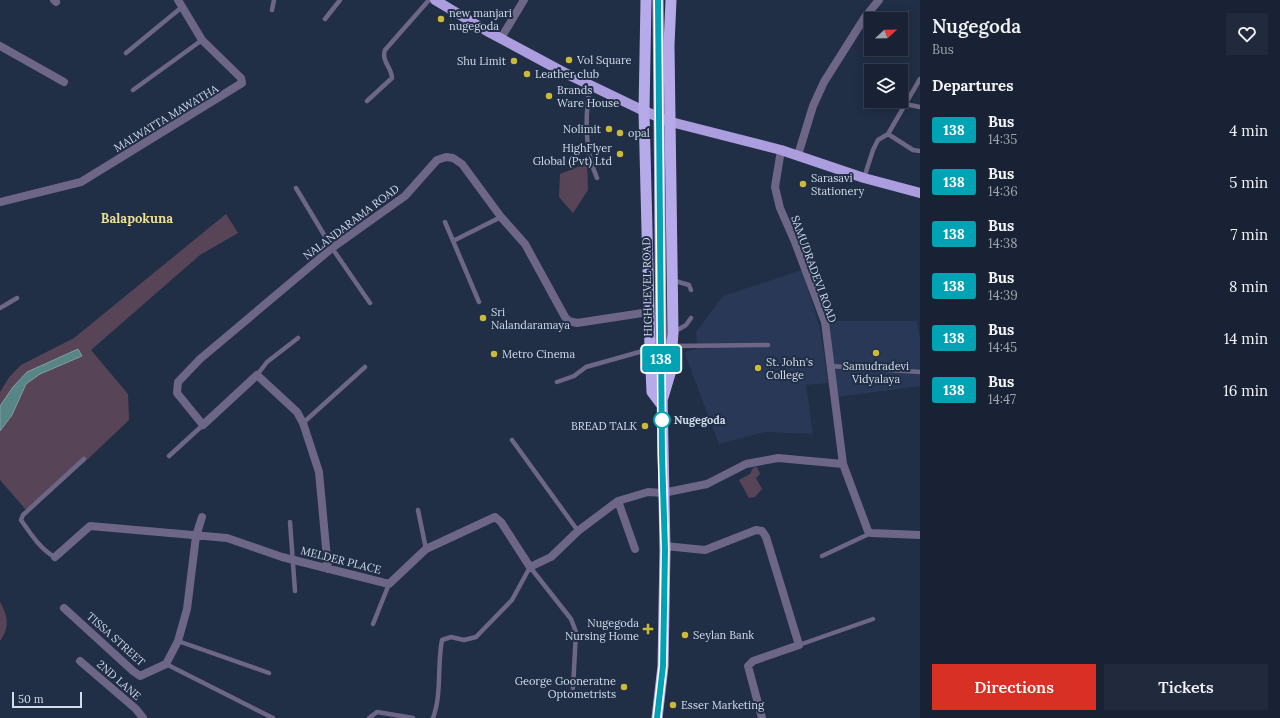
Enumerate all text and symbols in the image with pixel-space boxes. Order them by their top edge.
place label: new manjari nugegoda [449,6,512,33]
north arrow [864,12,908,56]
map controls [864,12,908,108]
button: heart [1226,13,1268,55]
marker: new manjari nugegoda [436,14,446,24]
text: Nugegoda [932,14,1021,38]
text: Bus [932,41,954,58]
place label: Vol Square [576,53,632,67]
place label: Shu Limit [457,54,507,68]
marker: Vol Square [564,55,574,65]
marker: Shu Limit [509,56,519,66]
button: layers [864,64,908,108]
place label: Leather club [535,67,599,81]
marker: Leather club [522,69,532,79]
text: Departures [932,76,1013,95]
street label: MALWATTA MAWATHA [111,81,222,155]
place label: Brands Ware House [557,83,619,110]
marker: Brands Ware House [544,91,554,101]
text: Bus [988,112,1014,131]
text: 138 [943,121,965,139]
text: 4 min [1229,121,1268,140]
place label: Nolimit [563,122,602,136]
marker: Nolimit [604,124,614,134]
place label: opal [628,126,650,140]
marker: opal [615,128,625,138]
text: 14:35 [988,131,1017,148]
place label: HighFlyer Global (Pvt) Ltd [533,141,612,169]
marker: HighFlyer Global (Pvt) Ltd [615,149,625,159]
text: Bus [988,164,1014,183]
place label: Sarasavi Stationery [811,171,864,198]
text: 138 [943,173,965,191]
text: 5 min [1229,173,1268,192]
marker: Sarasavi Stationery [798,179,808,189]
street label: NALANDARAMA ROAD [300,181,402,263]
text: 14:36 [988,183,1018,200]
district label: Balapokuna [101,210,173,227]
street label: SAMUDRADEVI ROAD [788,213,840,325]
text: Bus [988,216,1014,235]
text: 138 [943,225,965,243]
text: 7 min [1230,225,1268,244]
text: 14:38 [988,235,1018,252]
street label: HIGH LEVEL ROAD [639,237,655,337]
text: Bus [988,268,1014,287]
text: 138 [943,277,965,295]
text: 8 min [1229,277,1268,296]
text: 14:39 [988,287,1018,304]
place label: Sri Nalandaramaya [491,305,570,332]
marker: Sri Nalandaramaya [478,313,488,323]
text: Bus [988,320,1014,339]
text: 138 [943,329,965,347]
text: 14 min [1224,329,1268,348]
text: 14:45 [988,339,1017,356]
line badge: 138 [638,346,684,372]
place label: Metro Cinema [502,347,575,361]
marker: Samudradevi Vidyalaya [871,348,881,358]
marker: Metro Cinema [489,349,499,359]
text: 138 [650,350,672,368]
place label: St. John's College [766,355,813,382]
place label: Samudradevi Vidyalaya [843,359,909,386]
marker: St. John's College [753,363,763,373]
text: Bus [988,372,1014,391]
text: 138 [943,381,965,399]
text: 16 min [1223,381,1268,400]
text: 14:47 [988,391,1016,408]
marker: Nugegoda [653,411,671,429]
place label: Nugegoda [674,413,726,427]
place label: BREAD TALK [571,419,637,433]
marker: BREAD TALK [640,421,650,431]
street label: MELDER PLACE [299,543,383,577]
street label: TISSA STREET [84,609,148,669]
place label: Nugegoda Nursing Home [565,616,639,643]
marker: Nugegoda Nursing Home [642,623,654,635]
place label: Seylan Bank [693,628,754,642]
marker: Seylan Bank [680,630,690,640]
street label: 2ND LANE [94,657,144,703]
button: Directions [932,664,1096,710]
button: Tickets [1104,664,1268,710]
place label: George Gooneratne Optometrists [515,674,616,701]
marker: George Gooneratne Optometrists [619,682,629,692]
scale bar [12,690,82,709]
text: 50 m [18,692,44,706]
place label: Esser Marketing [681,698,765,712]
marker: Esser Marketing [668,700,678,710]

